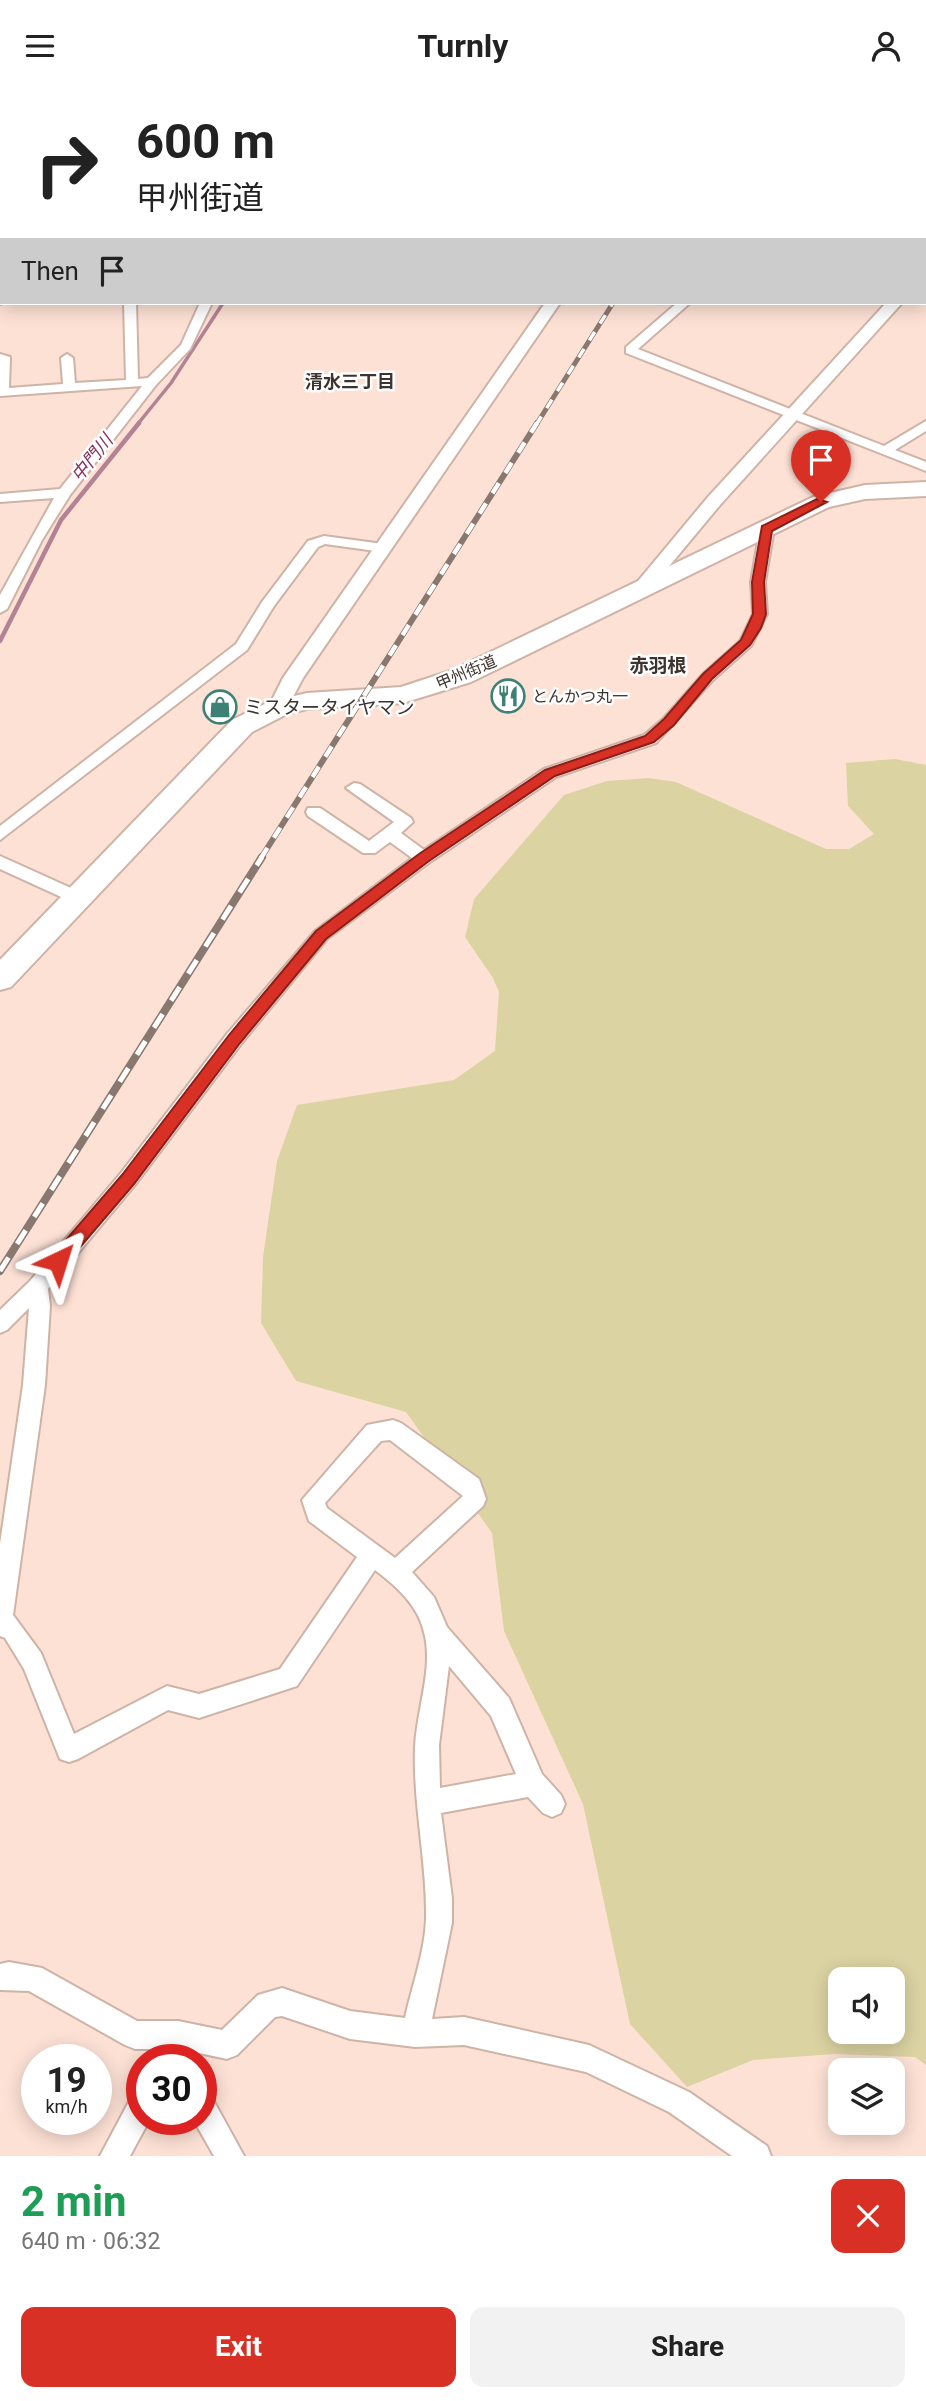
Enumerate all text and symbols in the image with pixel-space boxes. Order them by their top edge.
icon: menu [21,27,59,65]
text: Turnly [418,27,508,65]
icon: person [867,27,905,65]
text: 600 m [136,113,275,170]
icon: right [21,119,112,210]
text: 甲州街道 [136,179,264,217]
icon: arrive [93,252,131,290]
text: Then [21,256,79,286]
district label: 清水三丁目 [305,371,395,392]
water label: 中門川 [66,429,118,485]
pin [791,430,851,502]
icon: arrive [802,441,840,479]
street label: 甲州街道 [433,651,499,694]
district label: 赤羽根 [629,654,687,677]
restaurant icon: とんかつ丸一 [489,677,527,715]
place label: とんかつ丸一 [532,687,628,706]
shop icon: ミスタータイヤマン [201,688,239,726]
place label: ミスタータイヤマン [244,696,414,719]
position arrow [21,1224,95,1298]
map controls [828,1967,905,2135]
button: sound [828,1967,905,2044]
speed limit sign: 30 [126,2044,217,2135]
button: layers [828,2058,905,2135]
text: 19 [46,2060,87,2101]
text: km/h [45,2096,88,2117]
text: 2 min [21,2177,127,2226]
button: close [831,2179,905,2253]
text: 640 m · 06:32 [21,2228,160,2255]
button: Exit [21,2307,456,2387]
button: Share [470,2307,905,2387]

